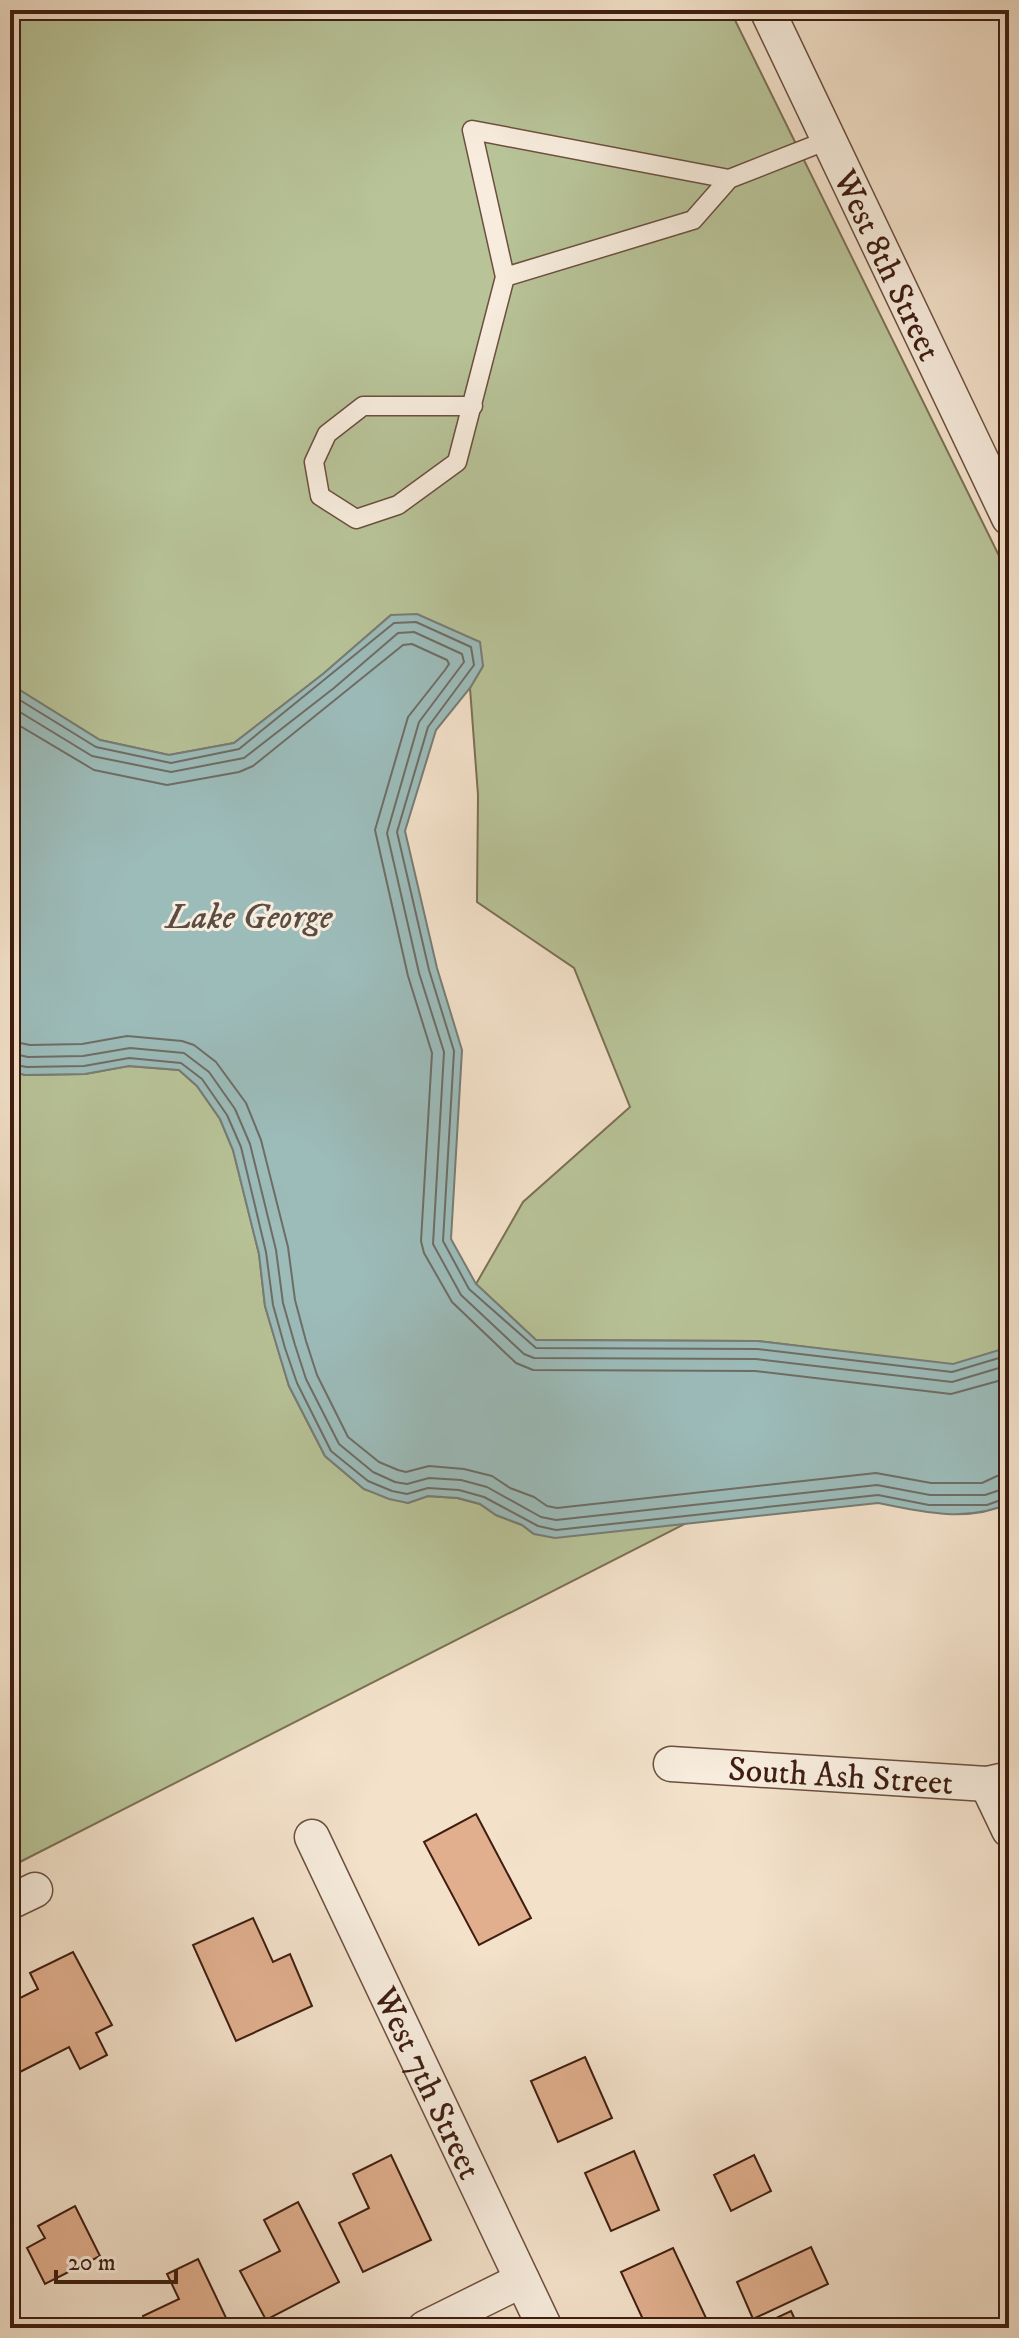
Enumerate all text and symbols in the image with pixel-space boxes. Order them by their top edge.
street label: West 8th Street [823,162,950,368]
water label: Lake George [164,895,333,940]
street label: South Ash Street [727,1749,954,1805]
street label: West 7th Street [363,1980,490,2186]
scale bar [56,2234,176,2284]
text: 20 m [68,2248,116,2278]

